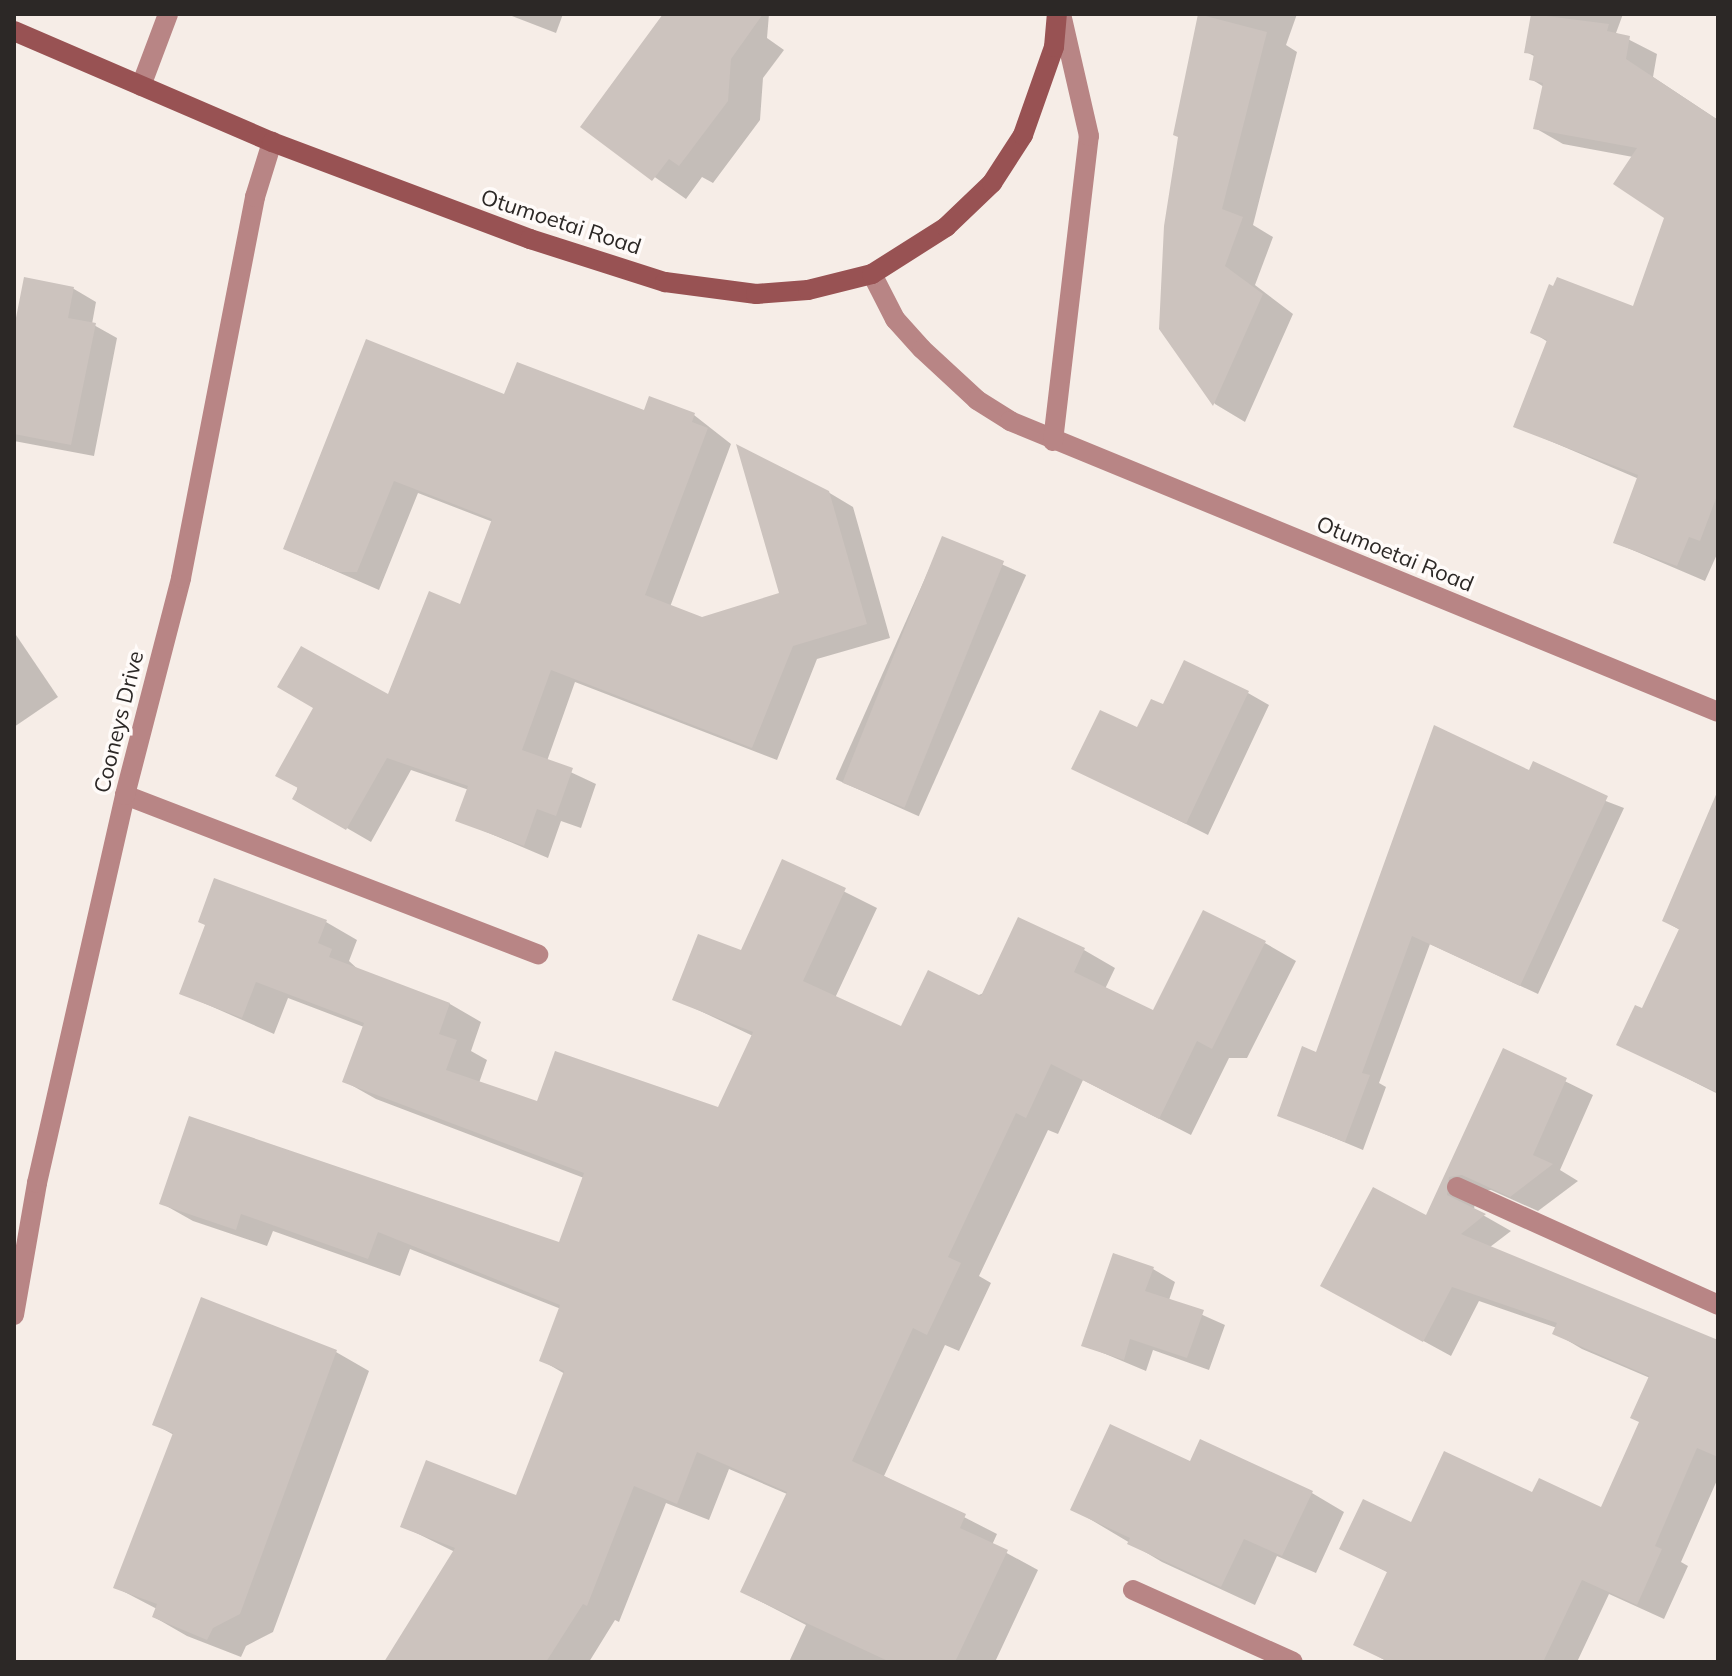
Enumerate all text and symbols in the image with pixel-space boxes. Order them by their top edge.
street label: Otumoetai Road [477,184,645,260]
street label: Otumoetai Road [1313,510,1477,598]
street label: Cooneys Drive [89,648,149,796]

